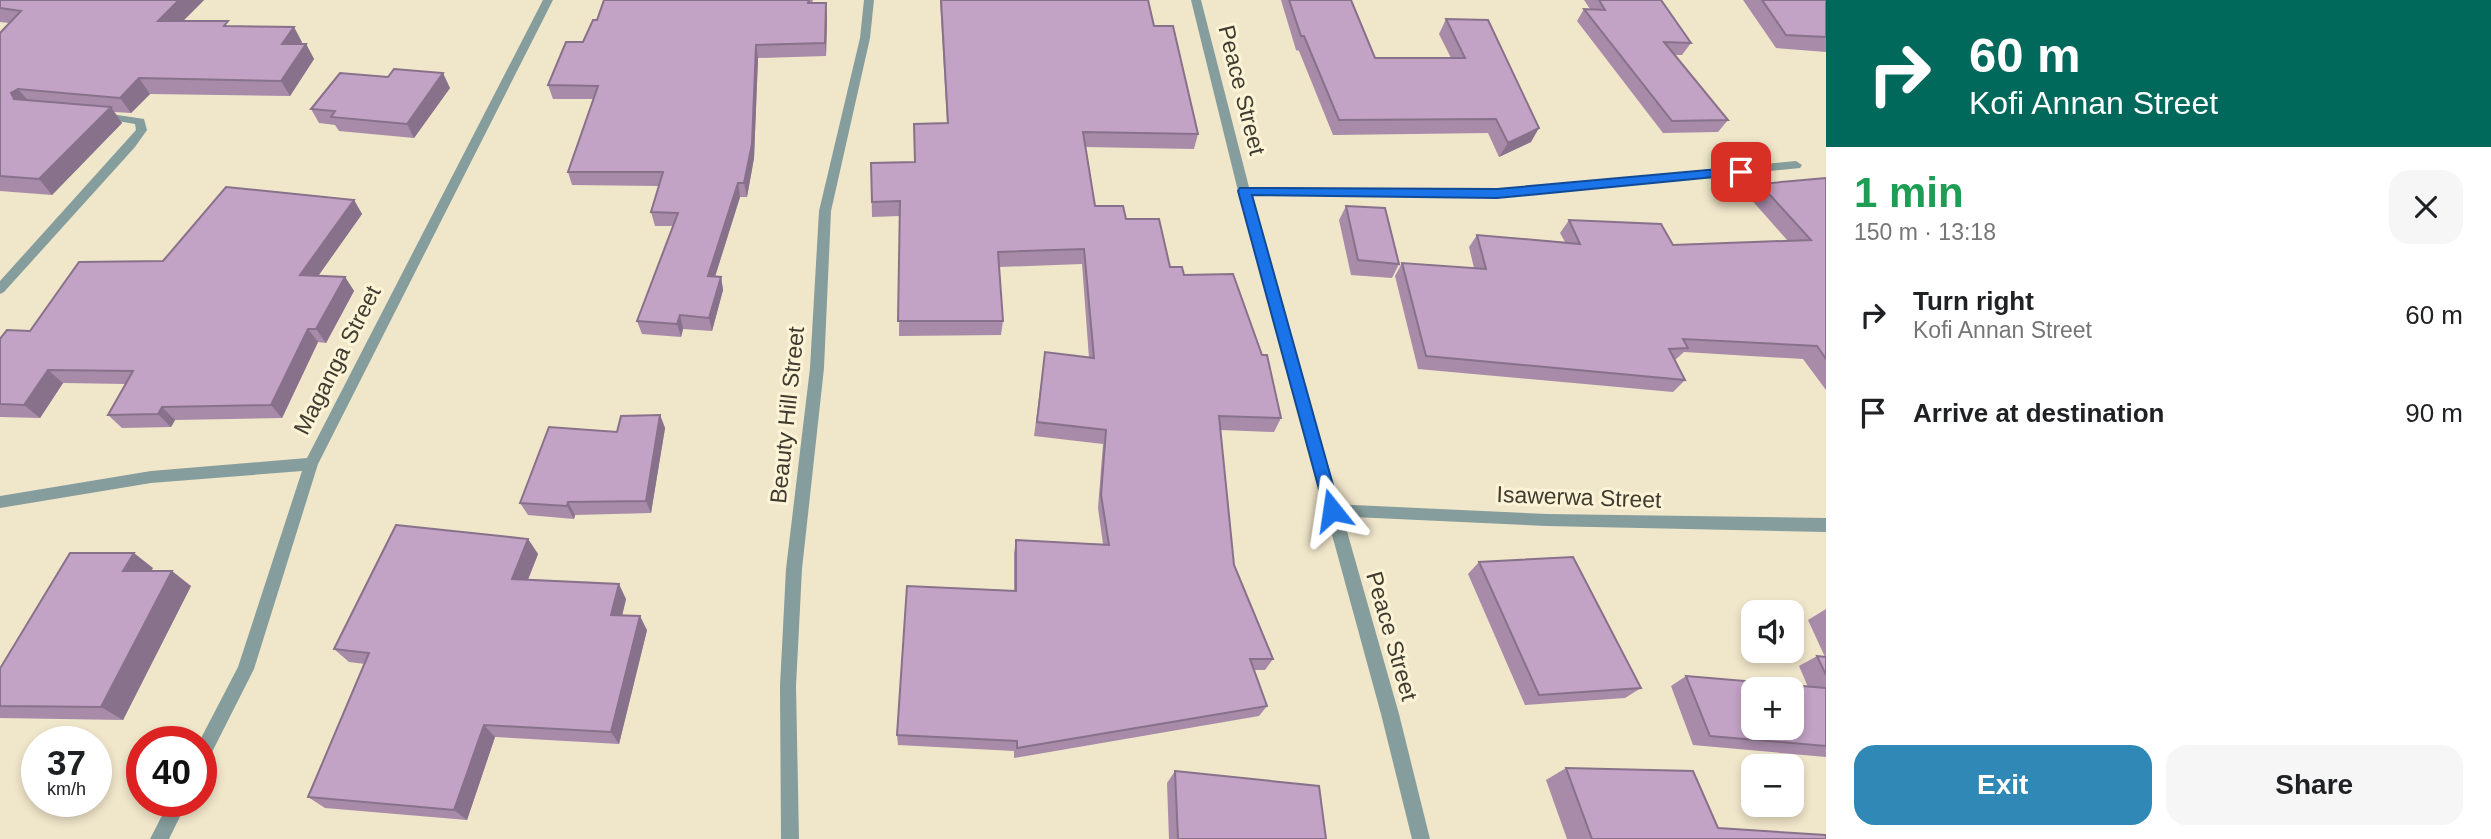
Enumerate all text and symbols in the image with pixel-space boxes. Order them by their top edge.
street label: Peace Street [1213,22,1271,158]
icon: right [1854,28,1945,119]
text: 60 m [1969,28,2081,82]
text: Kofi Annan Street [1969,85,2218,121]
pin [1711,142,1771,202]
icon: arrive [1722,153,1760,191]
text: 1 min [1854,169,1964,216]
button: close [2389,170,2463,244]
text: 150 m · 13:18 [1854,219,1996,245]
street label: Maganga Street [288,281,386,439]
text: Turn right [1913,286,2034,316]
icon: right [1854,296,1892,334]
text: 60 m [2405,300,2463,330]
text: Kofi Annan Street [1913,317,2092,343]
street label: Beauty Hill Street [765,325,809,505]
icon: arrive [1854,394,1892,432]
text: Arrive at destination [1913,398,2164,428]
text: 90 m [2405,398,2463,428]
position arrow [1295,473,1369,547]
street label: Isawerwa Street [1496,481,1662,513]
street label: Peace Street [1361,569,1423,704]
map controls [1741,600,1804,817]
button: sound [1741,600,1804,663]
button: + [1741,677,1804,740]
speed limit sign: 40 [126,726,217,817]
text: 37 [47,743,86,782]
button: Exit [1854,745,2152,825]
button: Share [2166,745,2463,825]
button: − [1741,754,1804,817]
text: km/h [47,779,86,799]

